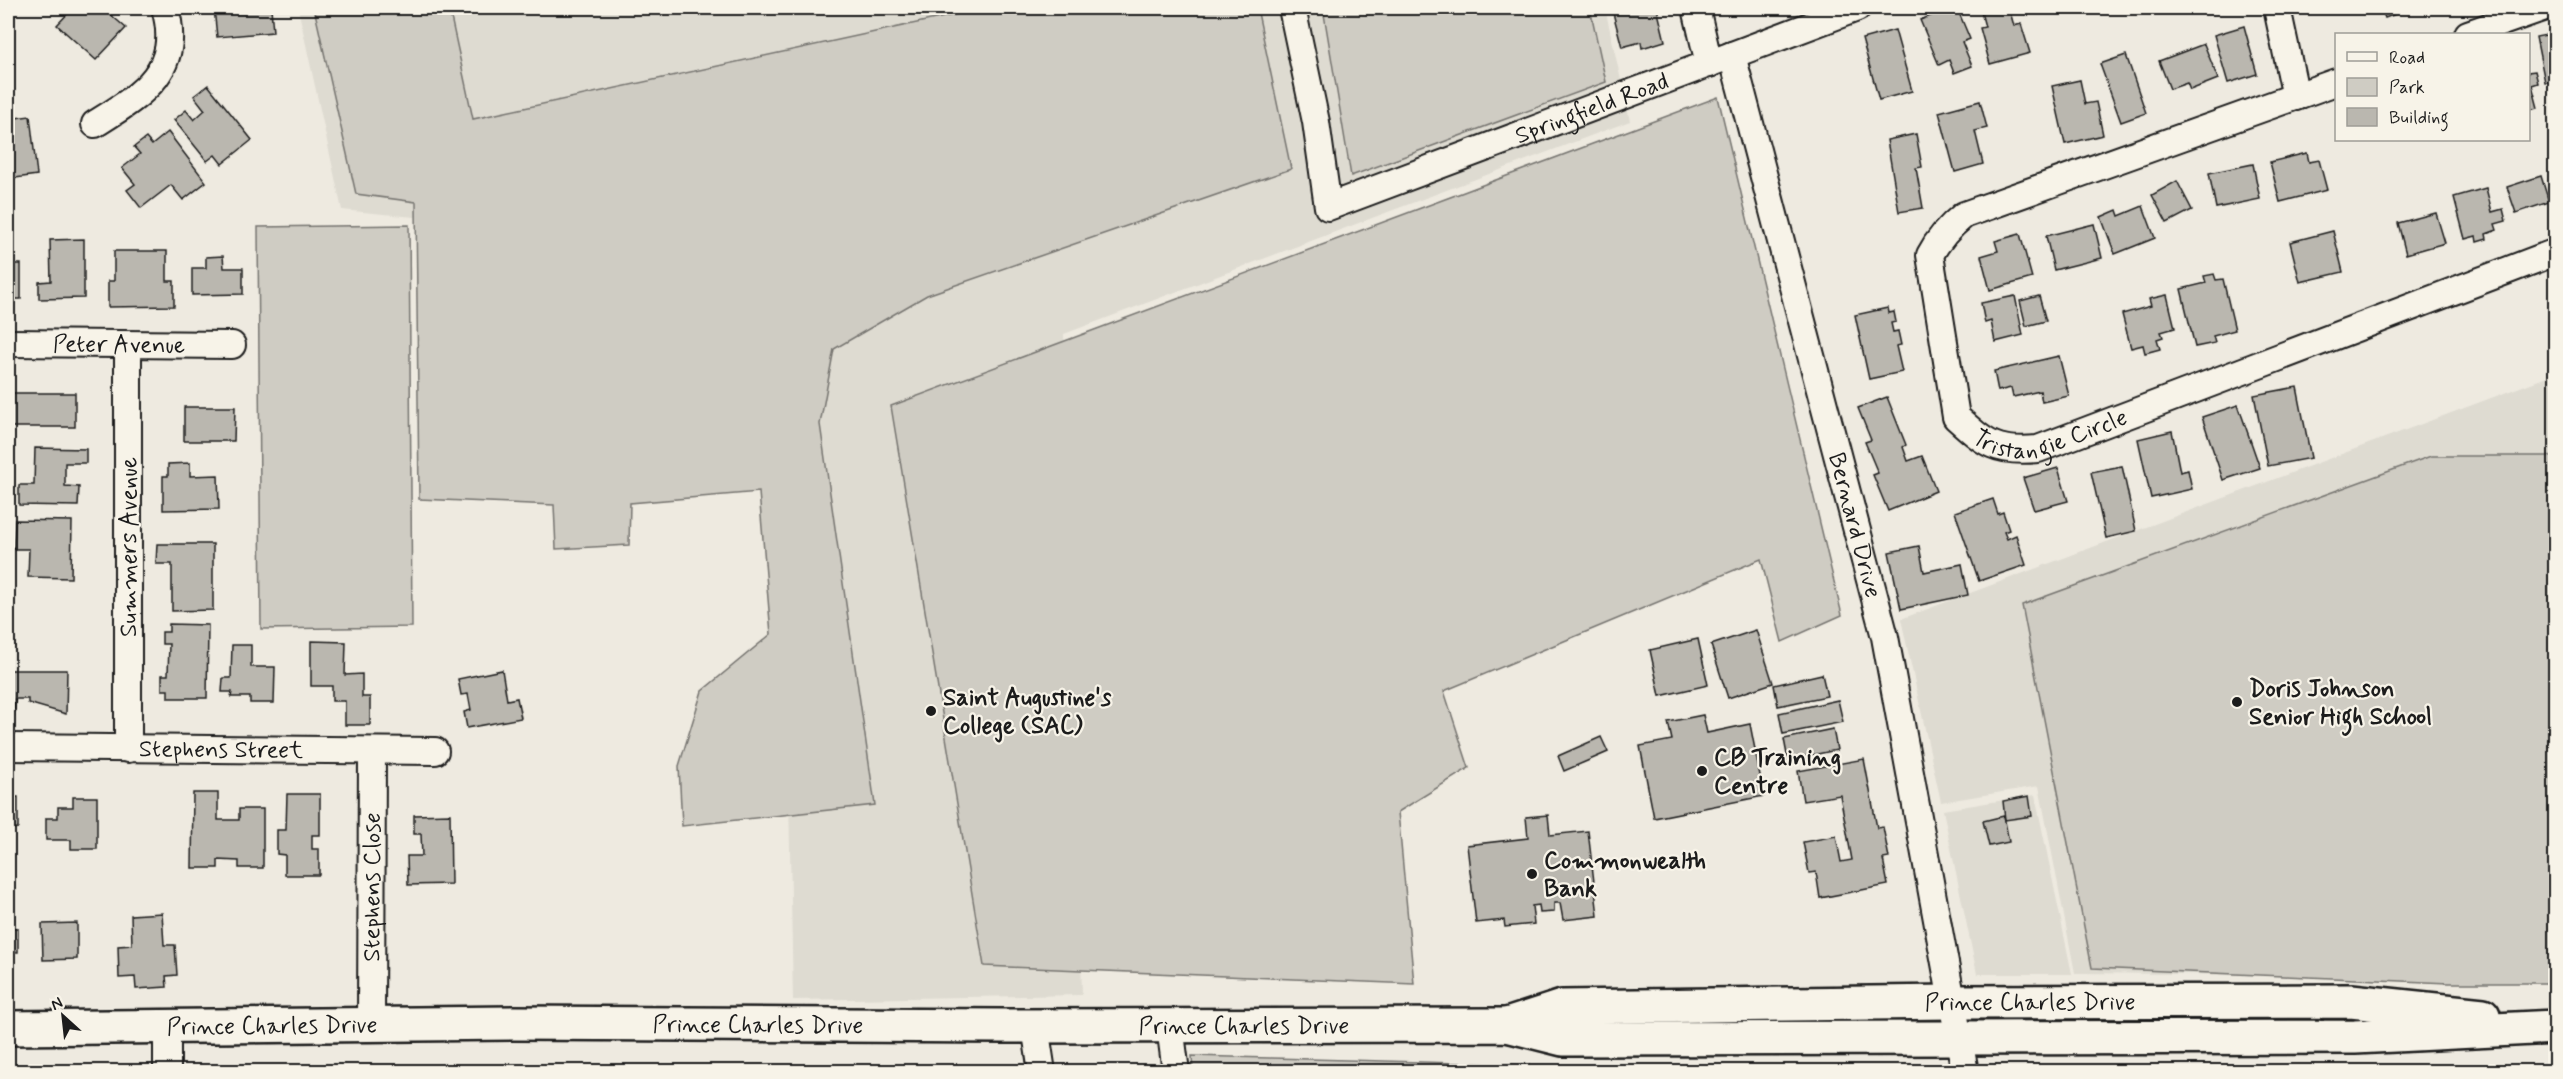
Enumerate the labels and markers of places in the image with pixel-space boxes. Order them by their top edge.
place label: Doris Johnson Senior High School [2249,674,2432,736]
place label: Saint Augustine's College (SAC) [943,683,1112,743]
marker: Doris Johnson Senior High School [2230,695,2244,709]
marker: Saint Augustine's College (SAC) [924,704,938,718]
place label: CB Training Centre [1714,743,1841,802]
marker: CB Training Centre [1695,764,1709,778]
place label: Commonwealth Bank [1544,846,1706,905]
marker: Commonwealth Bank [1525,867,1539,881]

